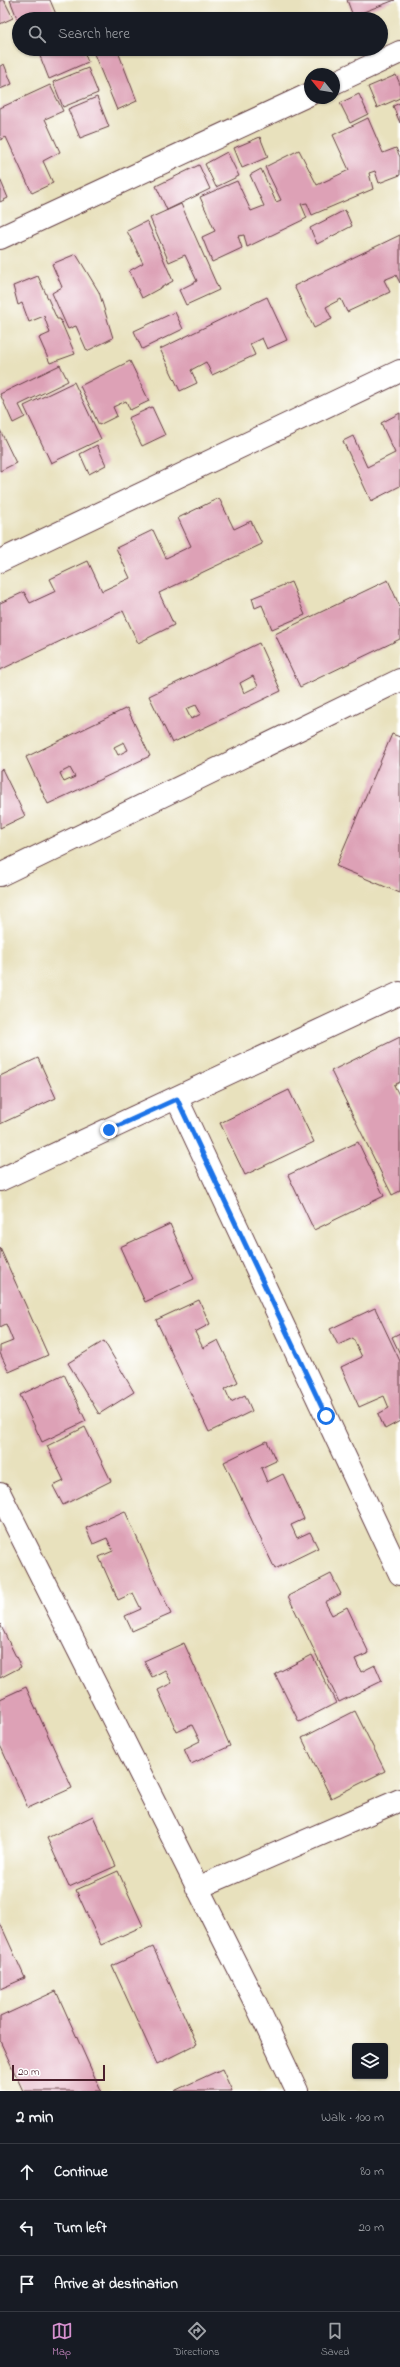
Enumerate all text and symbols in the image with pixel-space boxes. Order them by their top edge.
search box [12,12,388,56]
icon: search [26,23,48,45]
text: Search here [58,23,130,45]
north arrow [304,68,340,104]
route end [100,1121,118,1139]
route start [317,1407,335,1425]
map controls [352,2043,388,2079]
button: layers [352,2043,388,2079]
scale bar [12,2063,105,2082]
text: 20 m [18,2064,40,2080]
text: 2 min [16,2105,53,2130]
text: Walk · 100 m [321,2108,384,2127]
icon: ahead [16,2161,38,2183]
text: Continue [54,2161,108,2183]
text: 80 m [360,2162,384,2181]
icon: left [16,2217,38,2239]
text: Turn left [54,2217,107,2239]
text: 20 m [359,2218,384,2237]
icon: arrive [16,2273,38,2295]
text: Arrive at destination [54,2273,178,2295]
tab: Map [51,2320,73,2360]
tab: Directions [174,2320,219,2360]
tab: Saved [321,2320,349,2360]

